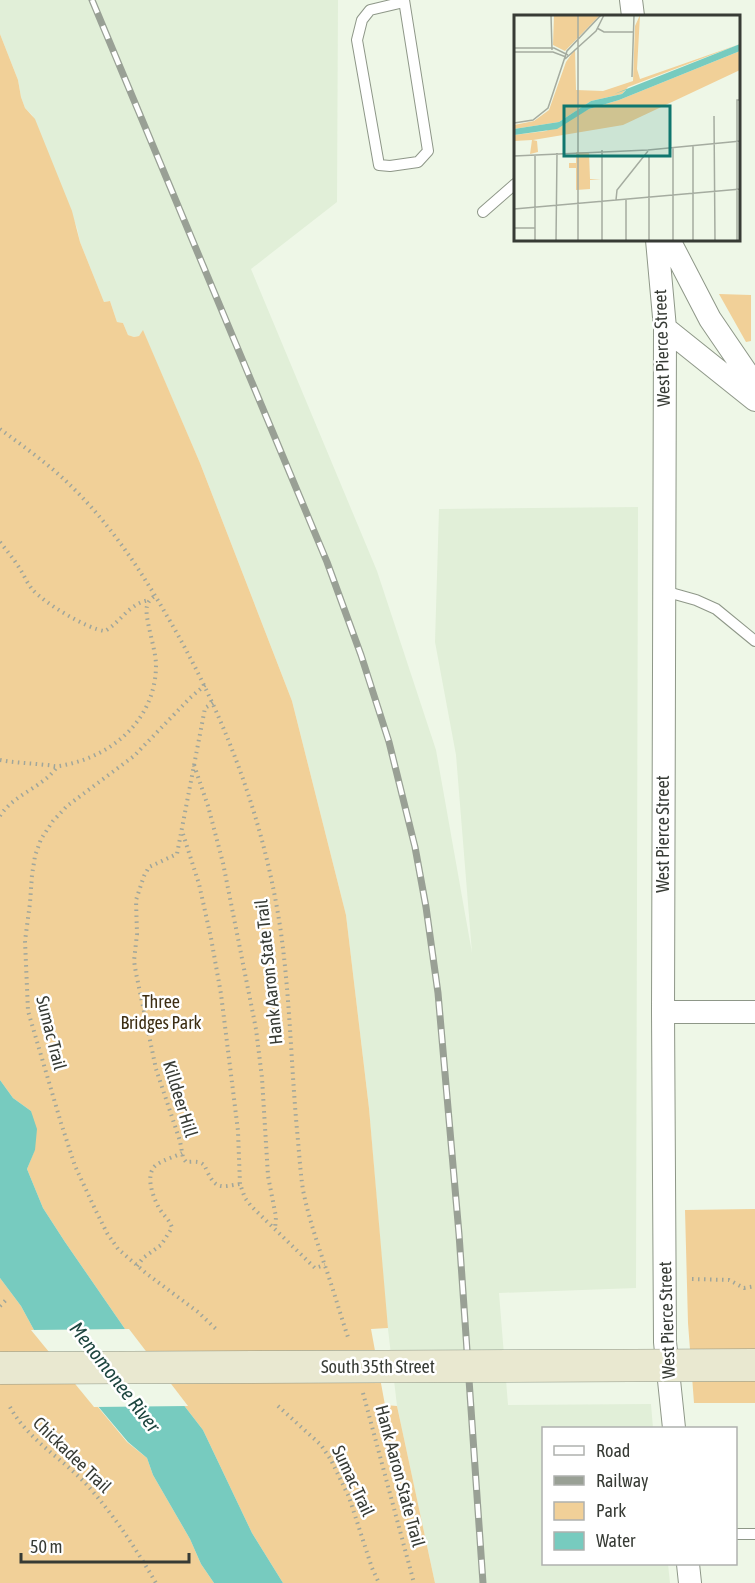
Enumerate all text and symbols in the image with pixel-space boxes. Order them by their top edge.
inset map [514,15,740,242]
street label: West Pierce Street [649,289,674,407]
street label: West Pierce Street [652,775,673,893]
street label: Hank Aaron State Trail [250,898,287,1046]
park label: Three Bridges Park [121,991,202,1033]
street label: Sumac Trail [32,994,71,1072]
street label: Killdeer Hill [159,1058,202,1140]
street label: West Pierce Street [654,1261,679,1379]
water label: Menomonee River [65,1317,166,1437]
street label: South 35th Street [321,1356,435,1377]
street label: Hank Aaron State Trail [371,1403,430,1549]
street label: Chickadee Trail [29,1412,116,1497]
legend [542,1427,737,1565]
text: Road [596,1440,630,1461]
street label: Sumac Trail [328,1442,379,1520]
text: Railway [596,1470,648,1491]
text: Park [596,1500,626,1521]
scale bar [21,1526,189,1564]
text: Water [596,1530,636,1551]
text: 50 m [30,1536,62,1557]

